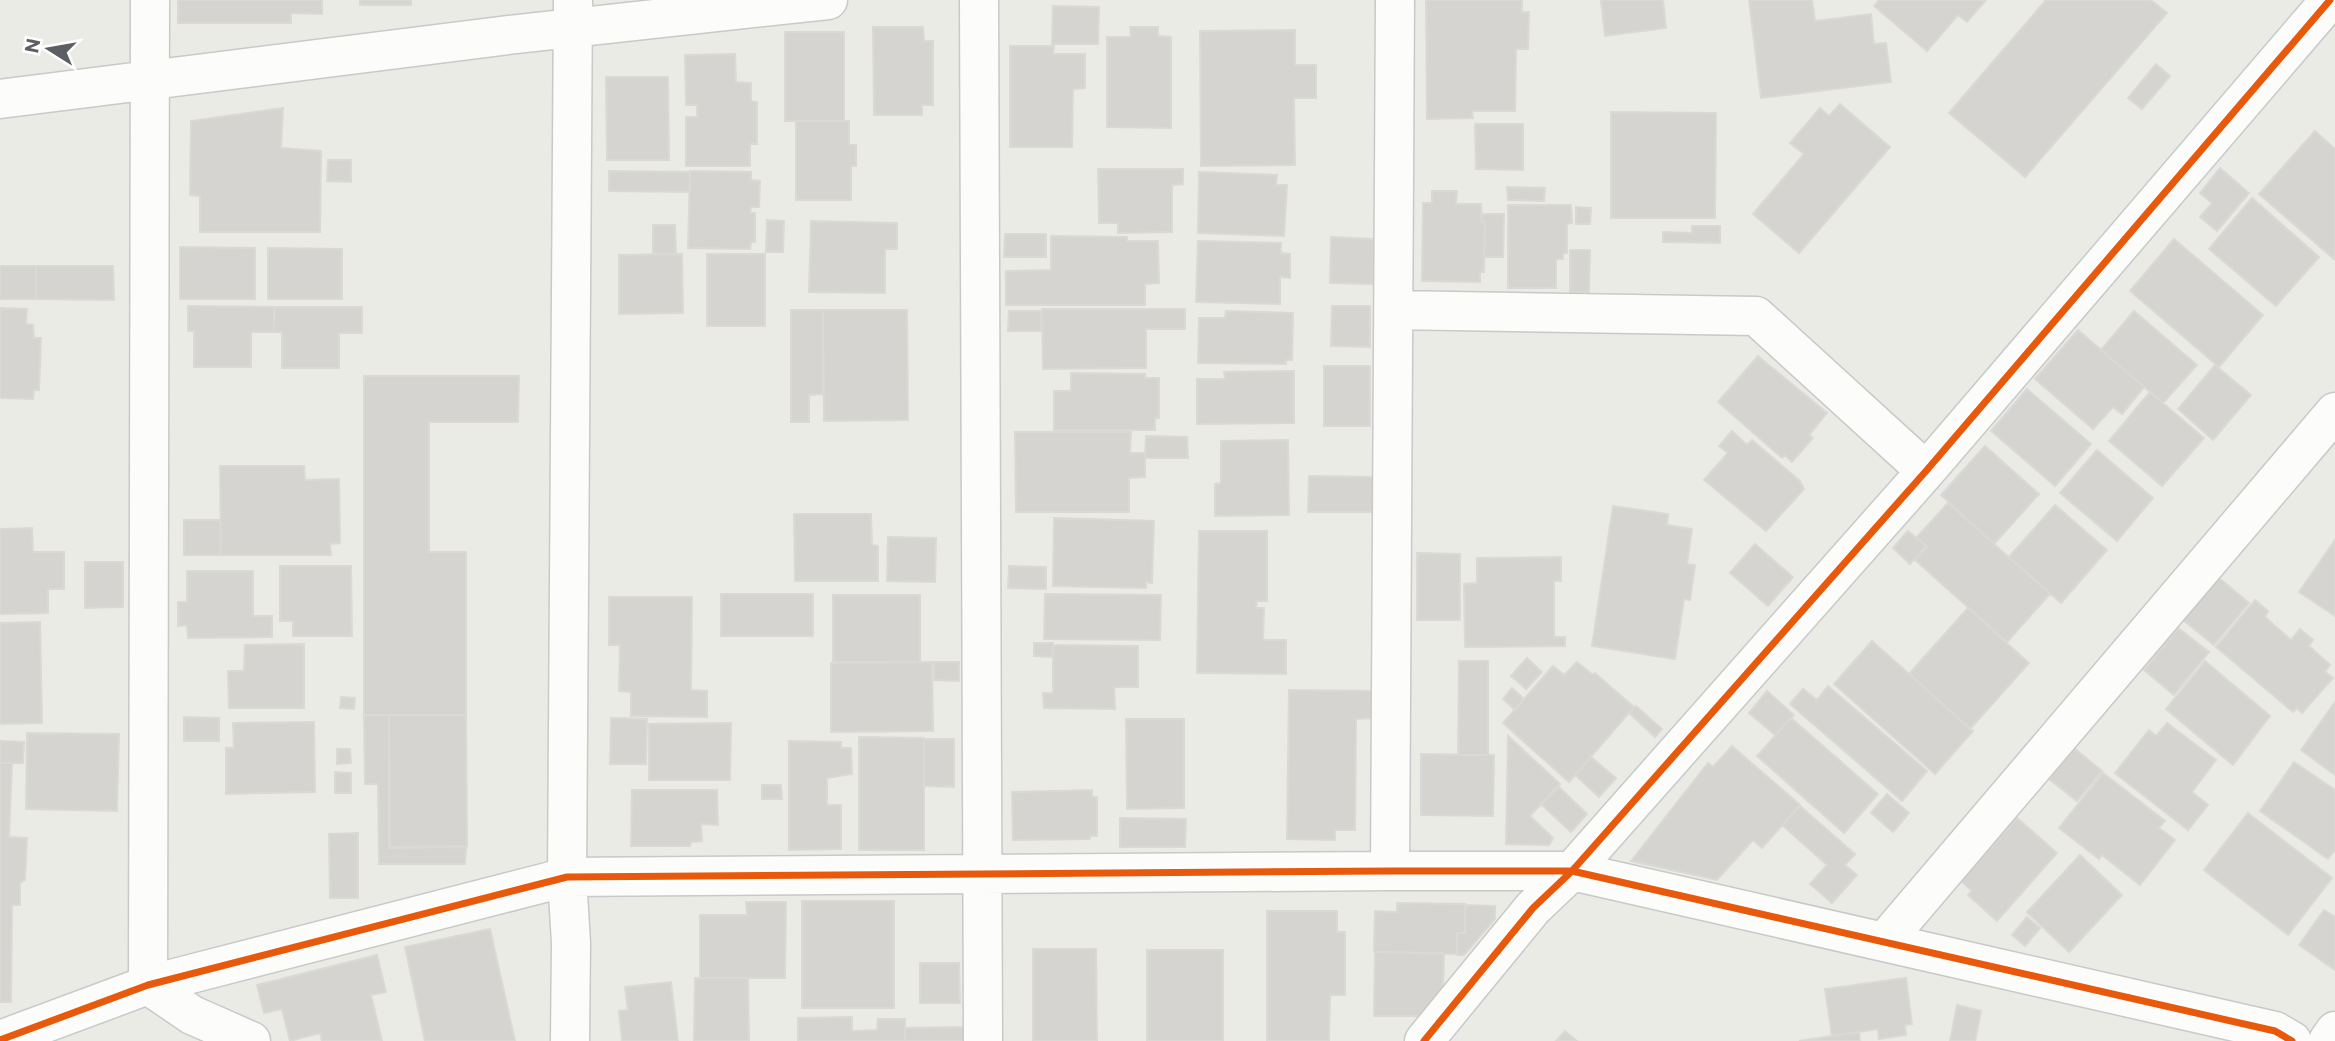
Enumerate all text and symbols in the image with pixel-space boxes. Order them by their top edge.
north arrow [14,14,84,84]
text: N [19,36,44,55]

